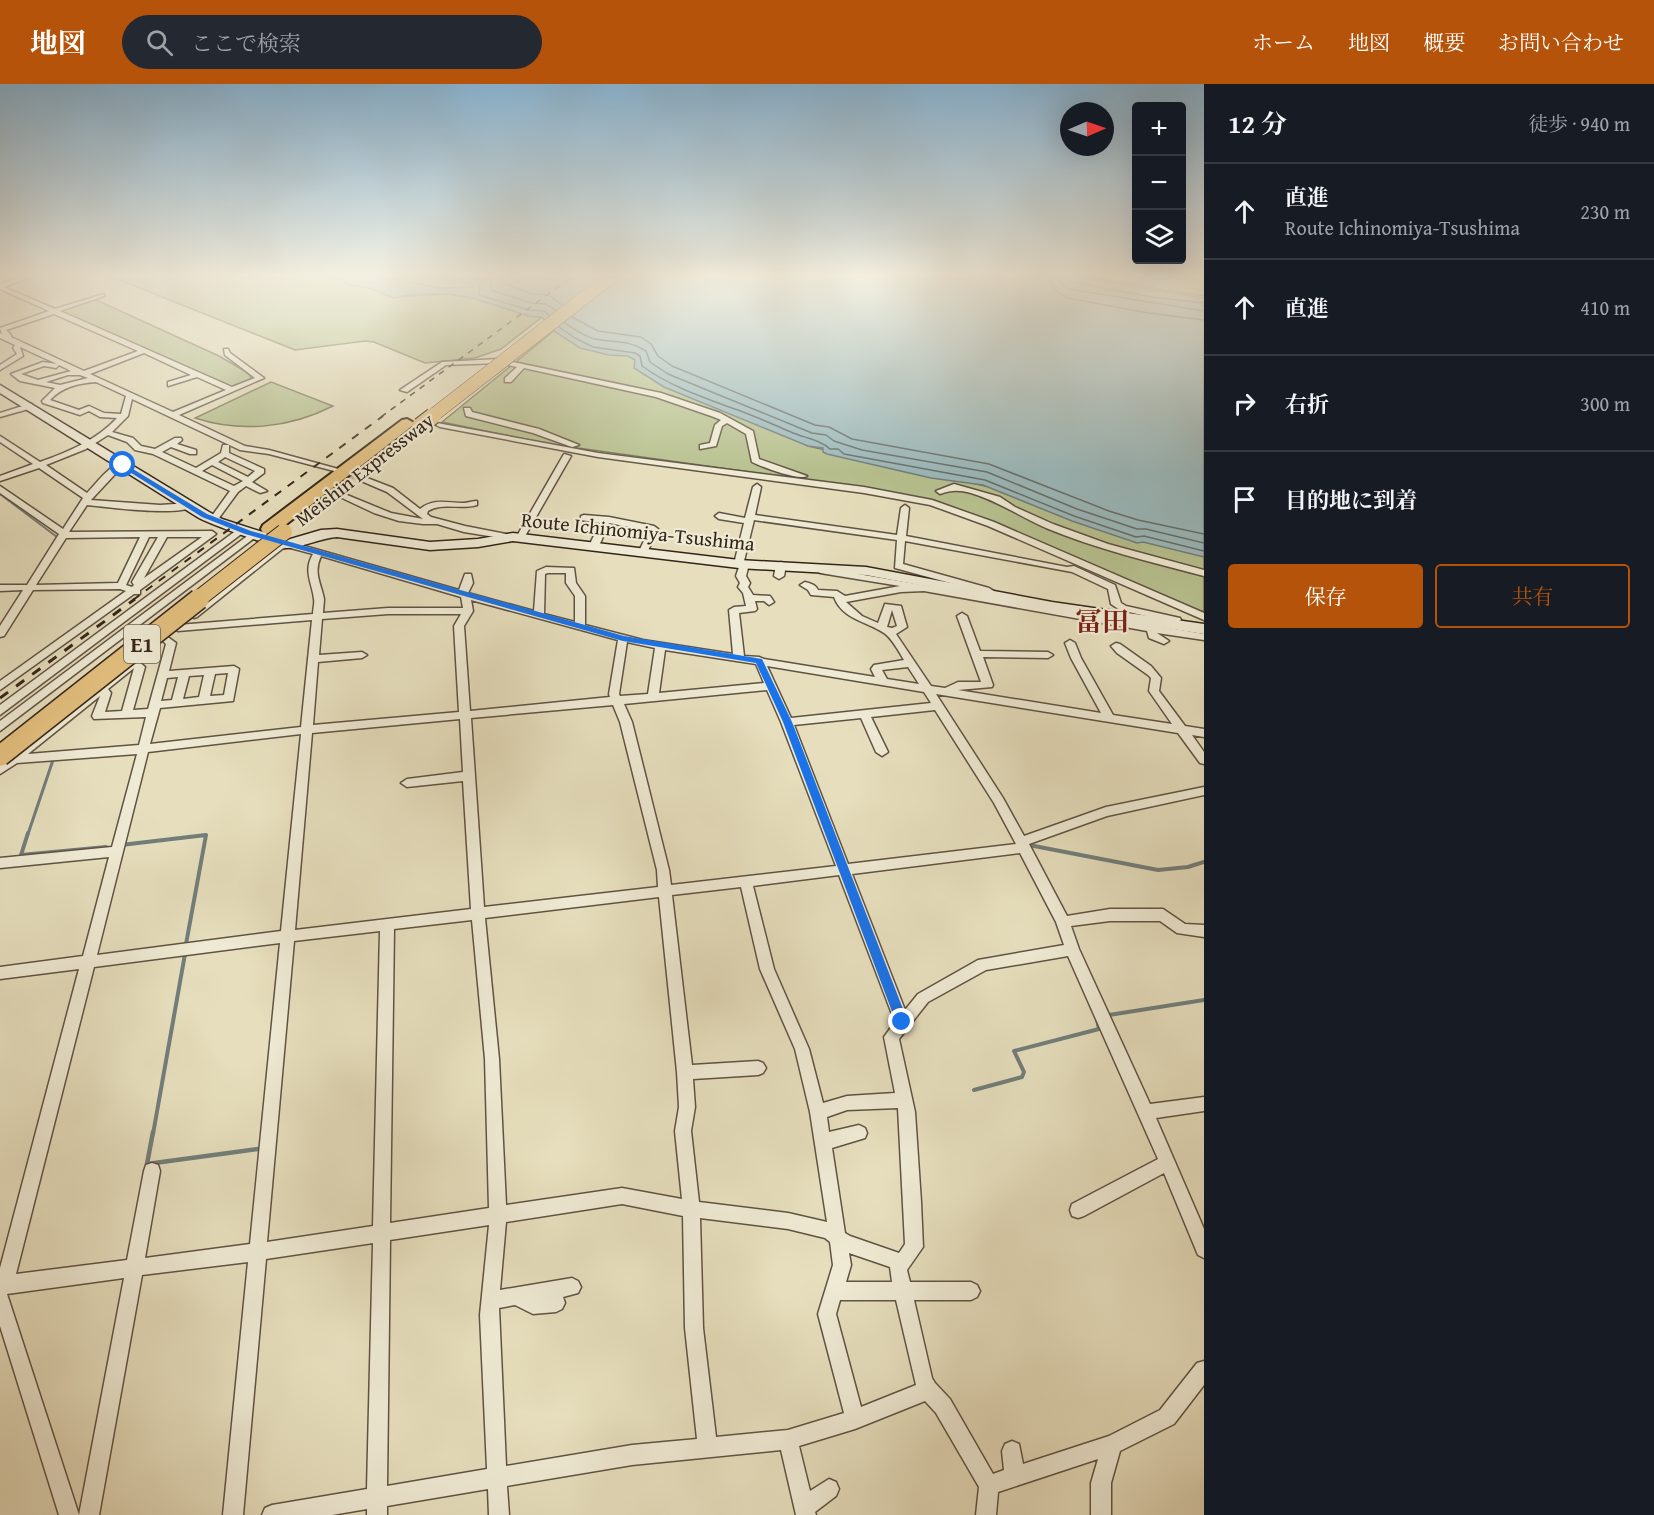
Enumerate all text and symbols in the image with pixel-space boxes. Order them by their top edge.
search box [122,15,542,69]
text: 地図 [30,22,86,63]
icon: search [143,26,176,59]
text: ここで検索 [191,27,301,59]
text: ホーム [1252,27,1315,58]
text: 地図 [1348,27,1390,58]
text: 概要 [1423,27,1465,58]
text: お問い合わせ [1498,27,1624,58]
north arrow [1060,102,1114,156]
map controls [1132,102,1186,264]
button: + [1132,102,1186,156]
text: 12 分 [1228,104,1287,143]
text: 徒歩 · 940 m [1528,109,1630,138]
button: − [1132,156,1186,210]
text: 直進 [1285,181,1329,213]
icon: ahead [1228,195,1261,228]
text: 230 m [1580,197,1630,226]
button: layers [1132,210,1186,264]
text: Route Ichinomiya-Tsushima [1285,213,1520,242]
icon: ahead [1228,291,1261,324]
text: 直進 [1285,292,1329,324]
text: 410 m [1580,293,1630,322]
icon: right [1228,387,1261,420]
text: 右折 [1285,388,1329,420]
text: 300 m [1580,389,1630,418]
street label: Meishin Expressway [288,405,440,533]
route start [109,451,135,477]
icon: arrive [1228,483,1261,516]
text: 目的地に到着 [1285,484,1417,516]
street label: Route Ichinomiya-Tsushima [520,504,757,558]
button: 保存 [1228,564,1423,628]
button: 共有 [1435,564,1630,628]
district label: 冨田 [1075,601,1129,641]
road number: E1 [124,625,160,663]
route end [888,1008,914,1034]

